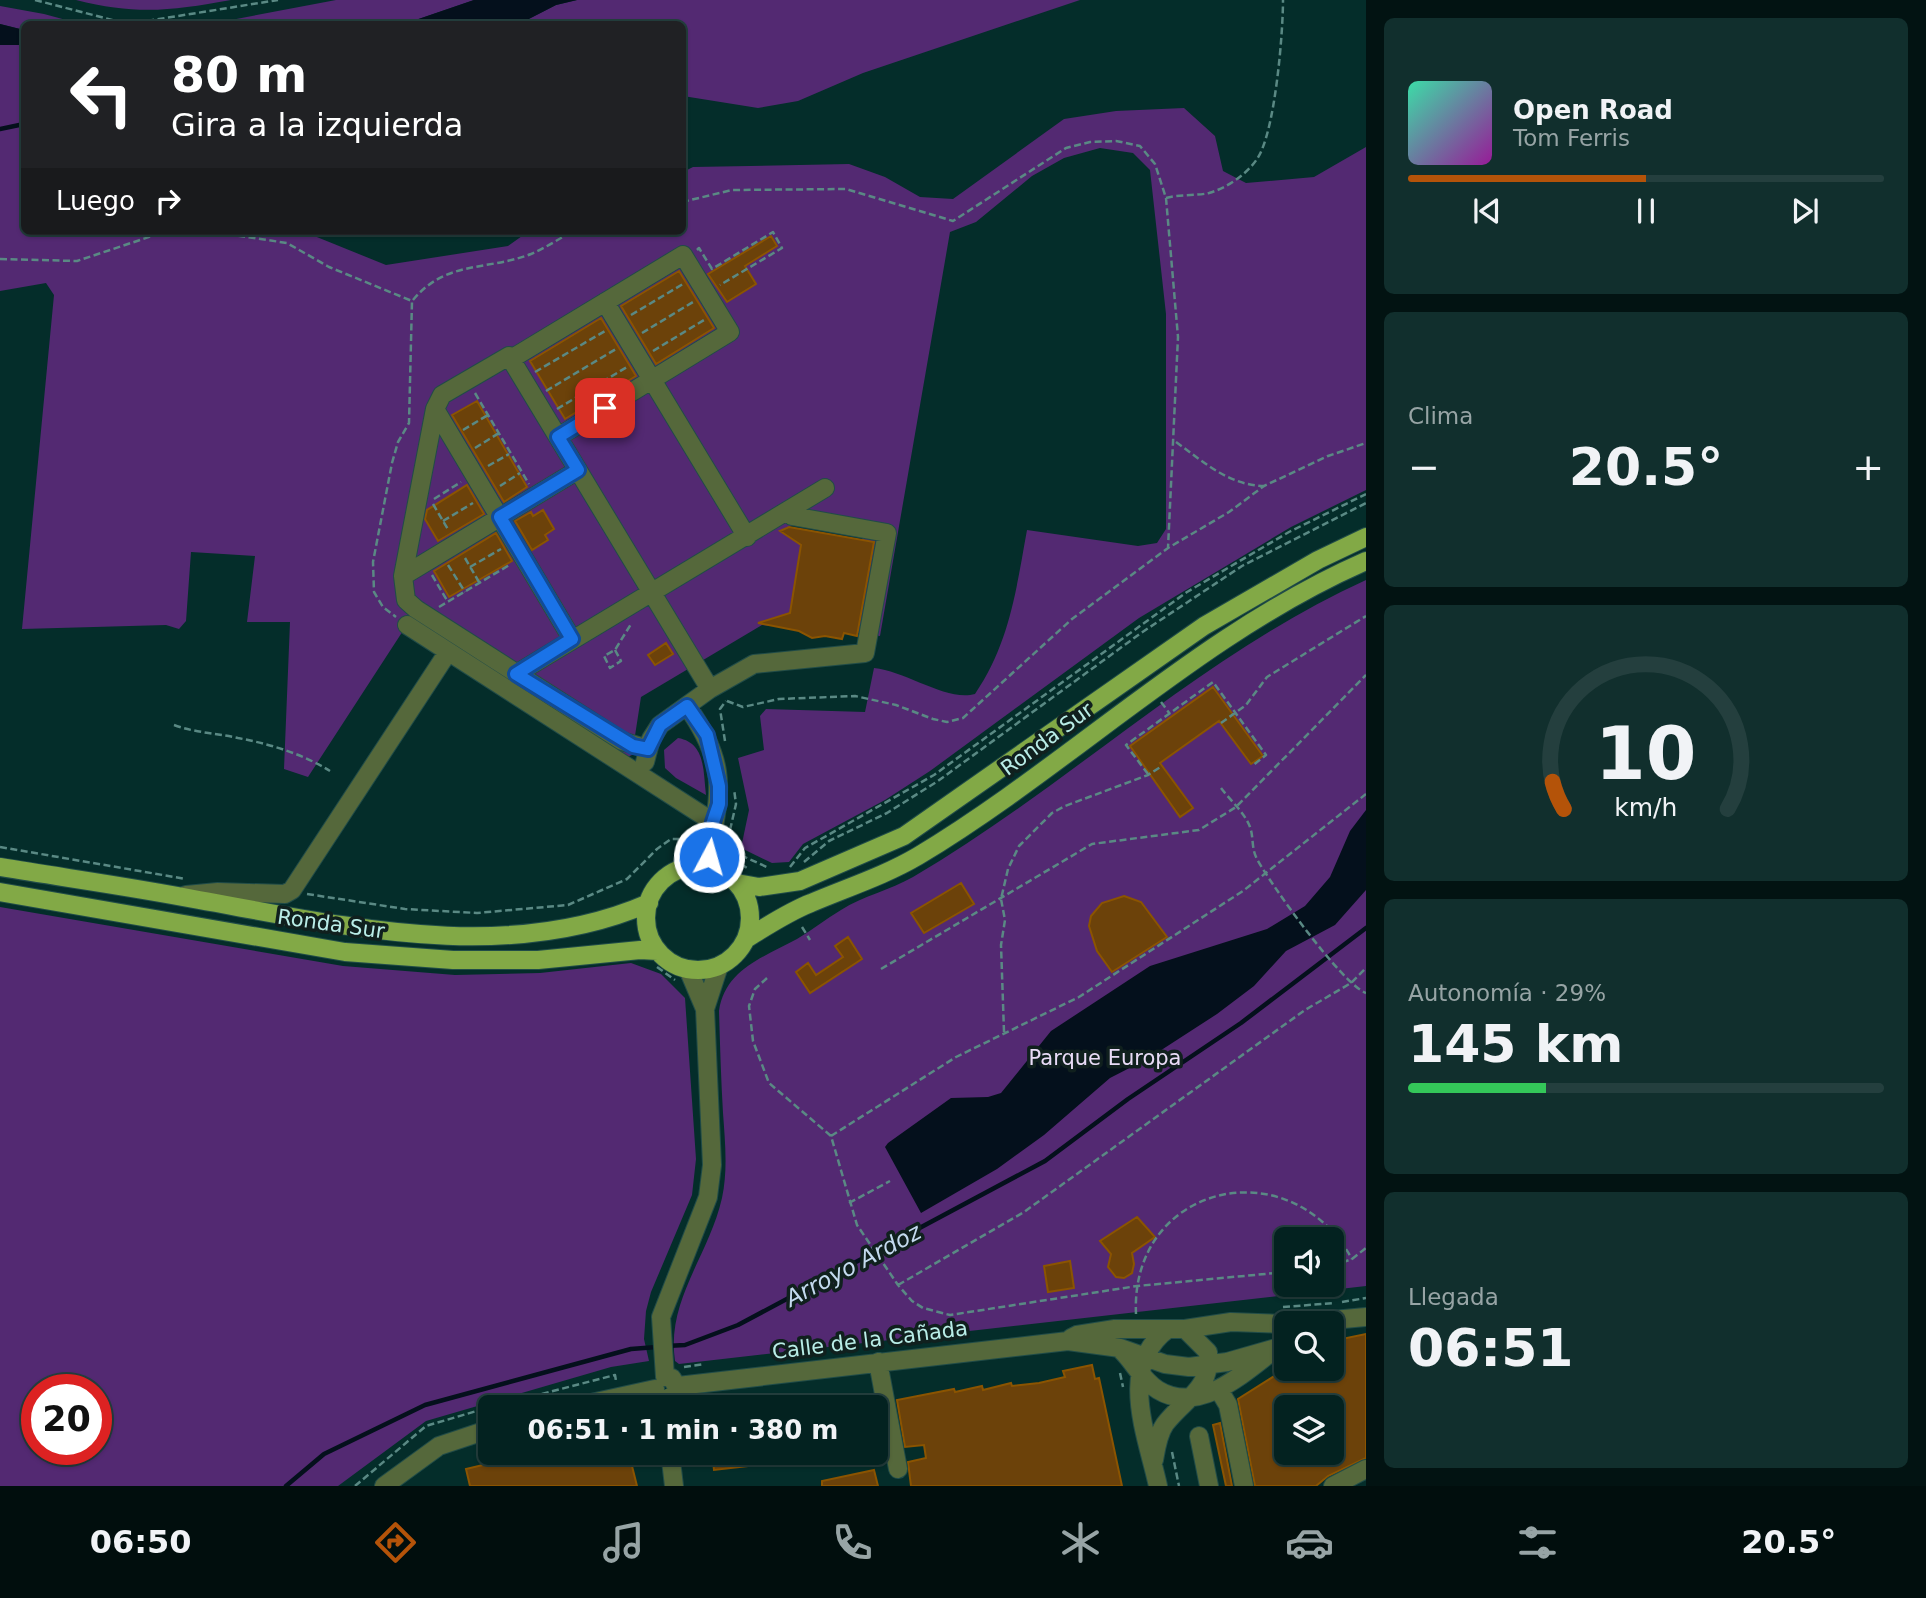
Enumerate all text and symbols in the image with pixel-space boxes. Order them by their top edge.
text: 80 m [171,47,307,104]
icon: left [56,49,147,140]
text: Open Road [1513,95,1673,125]
text: Gira a la izquierda [171,106,463,144]
text: Tom Ferris [1513,125,1630,151]
icon: right [149,182,187,220]
text: Luego [56,186,135,216]
icon: previous [1468,192,1506,230]
icon: pause [1627,192,1665,230]
icon: next [1786,192,1824,230]
pin [575,378,635,438]
icon: arrive [586,389,624,427]
text: Clima [1408,403,1473,429]
text: 20.5° [1569,437,1723,497]
text: − [1408,445,1440,489]
text: + [1852,445,1884,489]
street label: Ronda Sur [996,697,1098,780]
text: 10 [1595,711,1697,796]
text: km/h [1614,793,1678,822]
position arrow [672,820,746,894]
street label: Ronda Sur [276,905,386,943]
text: Autonomía · 29% [1408,980,1606,1006]
text: 145 km [1408,1014,1623,1074]
park label: Parque Europa [1029,1046,1181,1070]
water label: Arroyo Ardoz [779,1218,926,1313]
map controls [1274,1227,1344,1465]
button: sound [1274,1227,1344,1297]
text: Llegada [1408,1284,1499,1310]
button: search [1274,1311,1344,1381]
street label: Calle de la Cañada [771,1316,969,1364]
text: 06:51 [1408,1318,1574,1378]
speed limit sign: 20 [21,1374,112,1465]
button: layers [1274,1395,1344,1465]
text: 06:51 · 1 min · 380 m [528,1415,838,1445]
icon: directions [371,1518,420,1567]
icon: music [599,1518,648,1567]
icon: phone [828,1518,877,1567]
icon: climate [1056,1518,1105,1567]
icon: car [1285,1518,1334,1567]
icon: filters [1513,1518,1562,1567]
text: 06:50 [90,1523,192,1561]
text: 20.5° [1741,1523,1836,1561]

